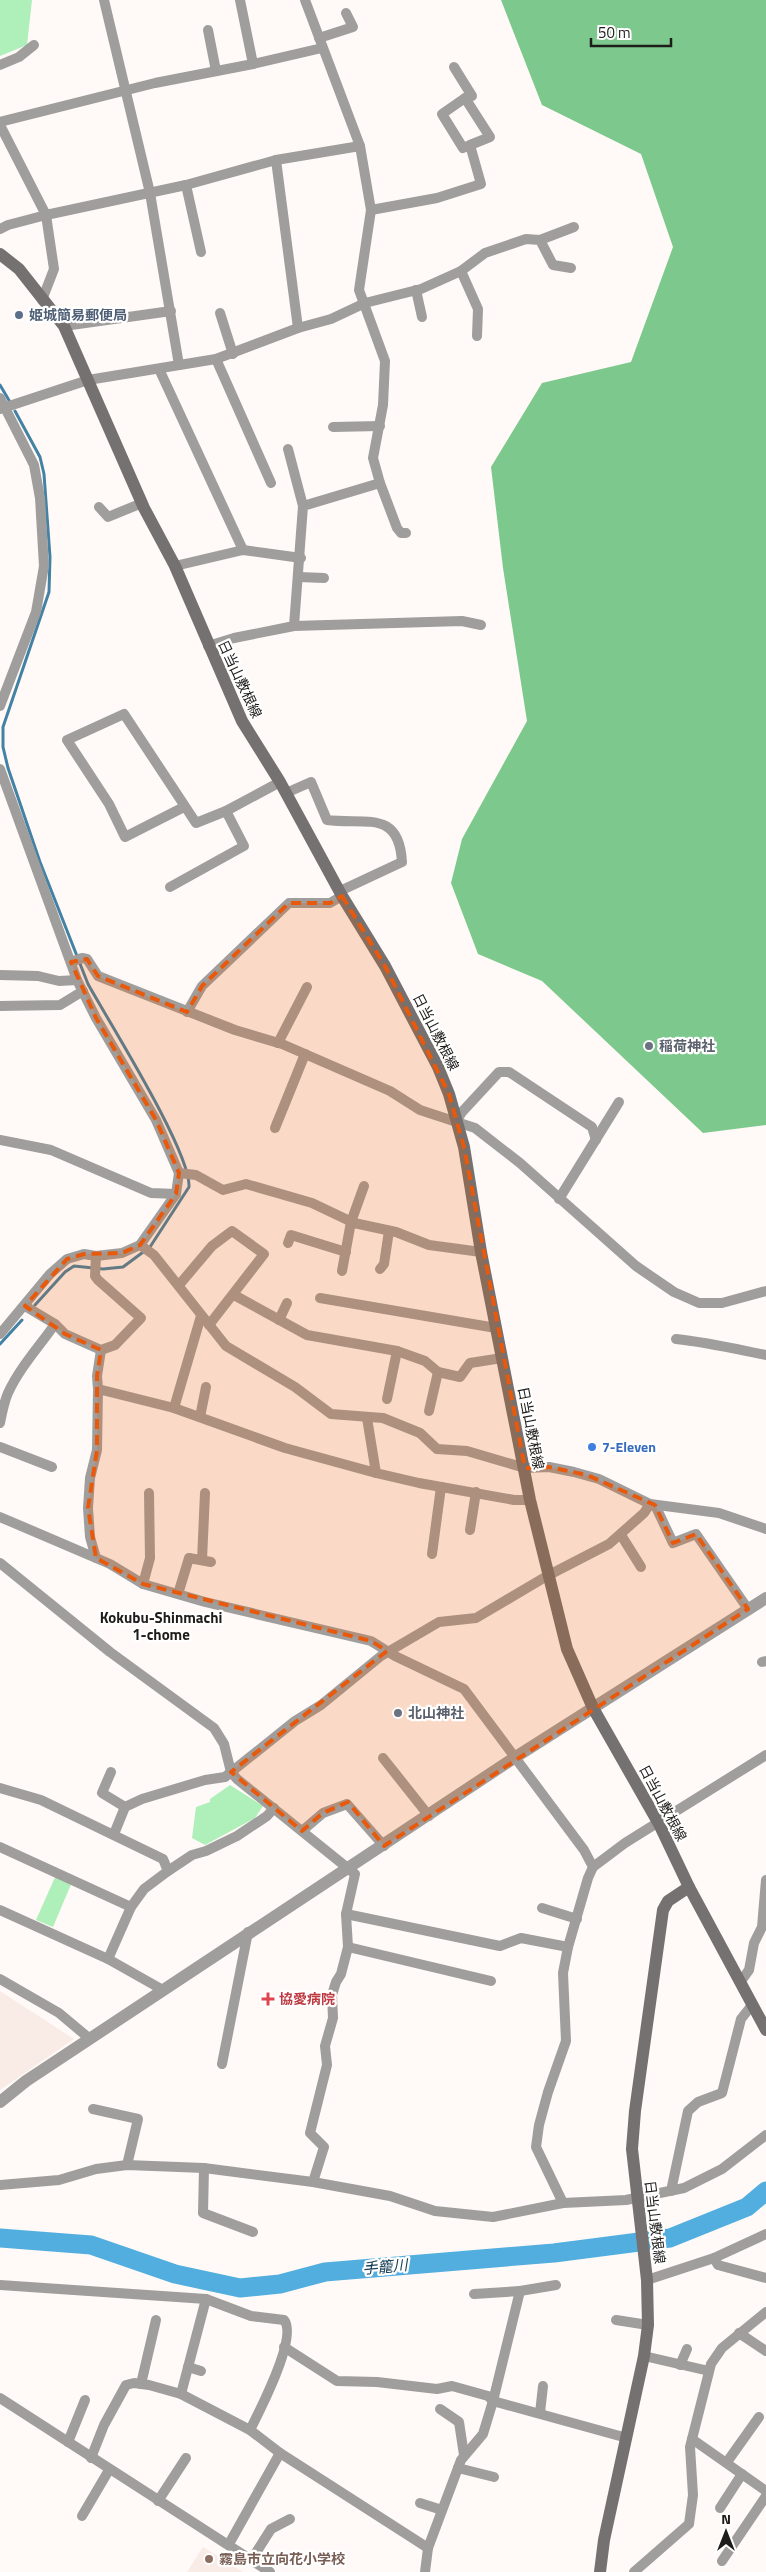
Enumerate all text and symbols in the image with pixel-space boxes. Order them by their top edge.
scale bar [591,15,671,47]
text: 50 m [598,21,631,44]
place label: 姫城簡易郵便局 [29,304,127,325]
marker: 姫城簡易郵便局 [13,309,25,321]
street label: 日当山敷根線 [213,636,268,721]
street label: 日当山敷根線 [408,990,465,1074]
place label: 稲荷神社 [659,1035,715,1056]
marker: 稲荷神社 [643,1040,655,1052]
street label: 日当山敷根線 [513,1385,550,1471]
place label: 7-Eleven [602,1436,656,1457]
marker: 7-Eleven [586,1441,598,1453]
district label: Kokubu-Shinmachi 1-chome [100,1606,222,1646]
place label: 北山神社 [408,1702,464,1723]
marker: 北山神社 [392,1707,404,1719]
street label: 日当山敷根線 [634,1761,692,1845]
place label: 協愛病院 [279,1988,335,2009]
marker: 協愛病院 [261,1992,275,2006]
street label: 日当山敷根線 [640,2179,671,2265]
water label: 手籠川 [362,2253,410,2280]
north arrow [701,2507,751,2557]
text: N [721,2508,731,2529]
place label: 霧島市立向花小学校 [219,2548,345,2569]
marker: 霧島市立向花小学校 [203,2553,215,2565]

